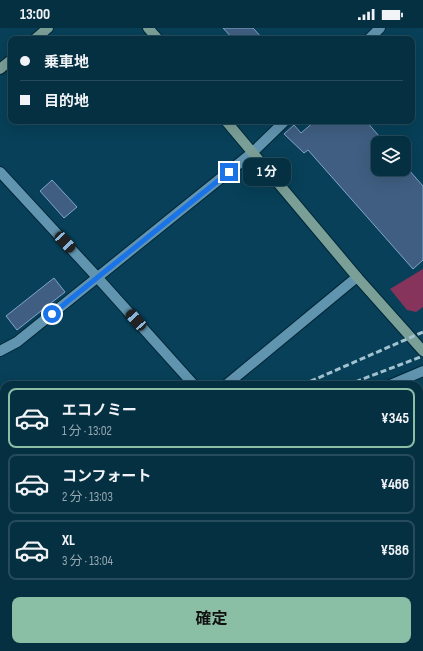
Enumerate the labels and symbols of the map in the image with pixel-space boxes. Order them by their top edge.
callout: 1 分 [243,158,291,186]
route end [220,163,238,181]
car [52,229,78,255]
route start [43,305,61,323]
car [124,307,148,333]

